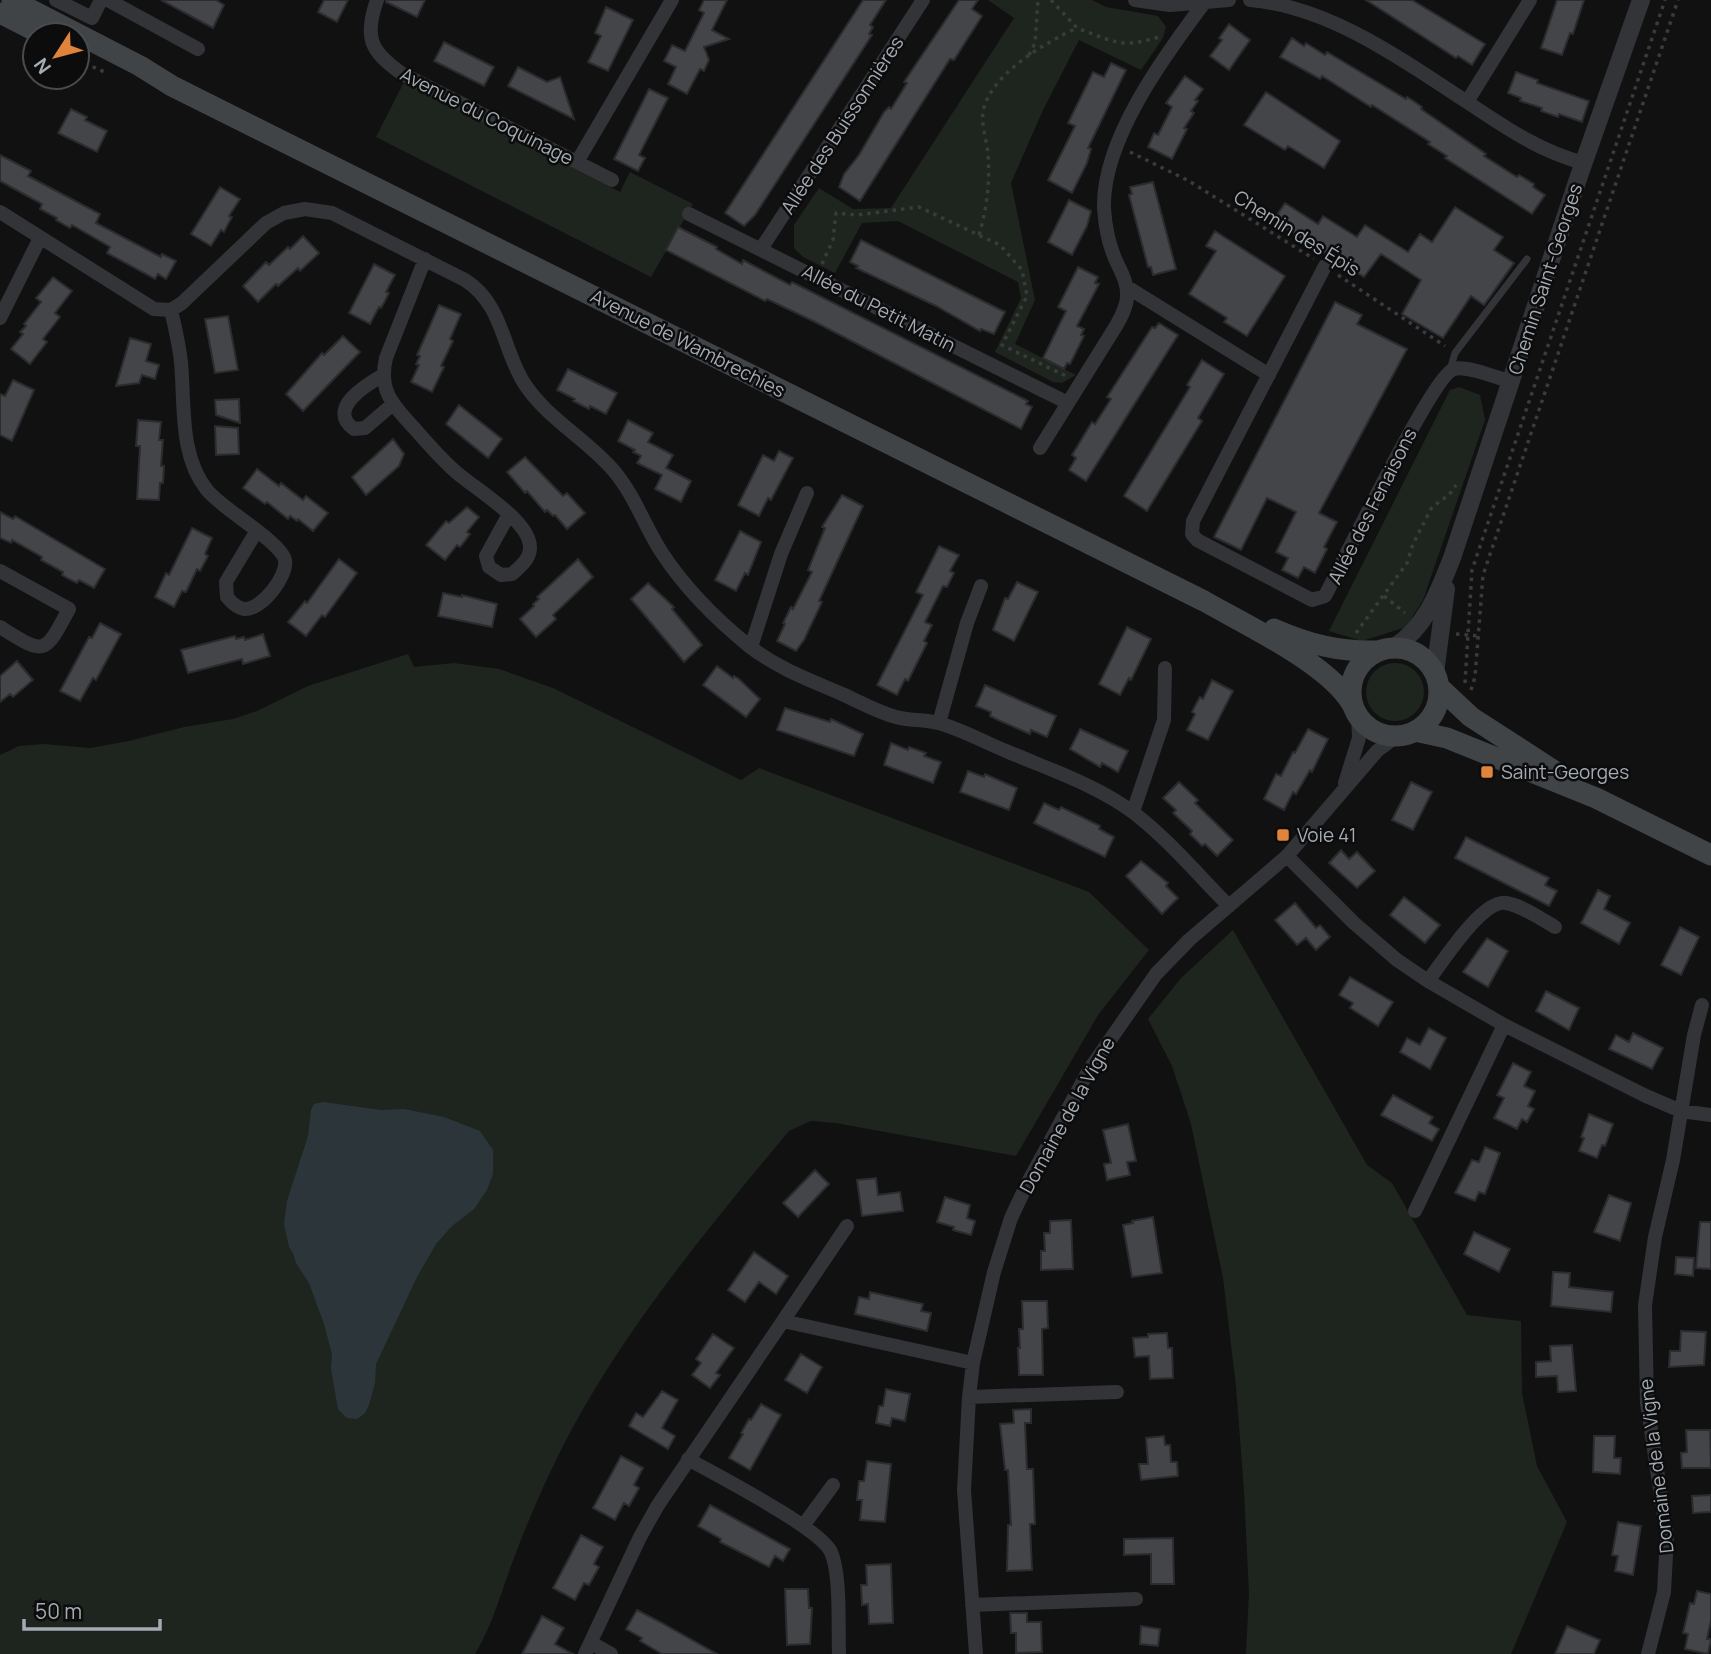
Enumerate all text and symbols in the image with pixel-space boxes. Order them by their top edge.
north arrow [21,21,91,91]
street label: Allée des Buissonnières [775,31,909,219]
text: N [28,53,57,79]
street label: Avenue du Coquinage [396,61,578,171]
street label: Chemin Saint-Georges [1502,180,1588,378]
street label: Chemin des Épis [1229,184,1365,282]
street label: Allée du Petit Matin [798,258,960,358]
street label: Avenue de Wambrechies [586,283,790,403]
street label: Allée des Fenaisons [1321,423,1423,588]
place label: Saint-Georges [1501,759,1629,785]
marker: Saint-Georges [1479,764,1495,780]
place label: Voie 41 [1297,822,1357,848]
marker: Voie 41 [1275,827,1291,843]
street label: Domaine de la Vigne [1013,1032,1121,1198]
street label: Domaine de la Vigne [1632,1377,1680,1555]
scale bar [24,1588,161,1632]
text: 50 m [35,1597,82,1625]

